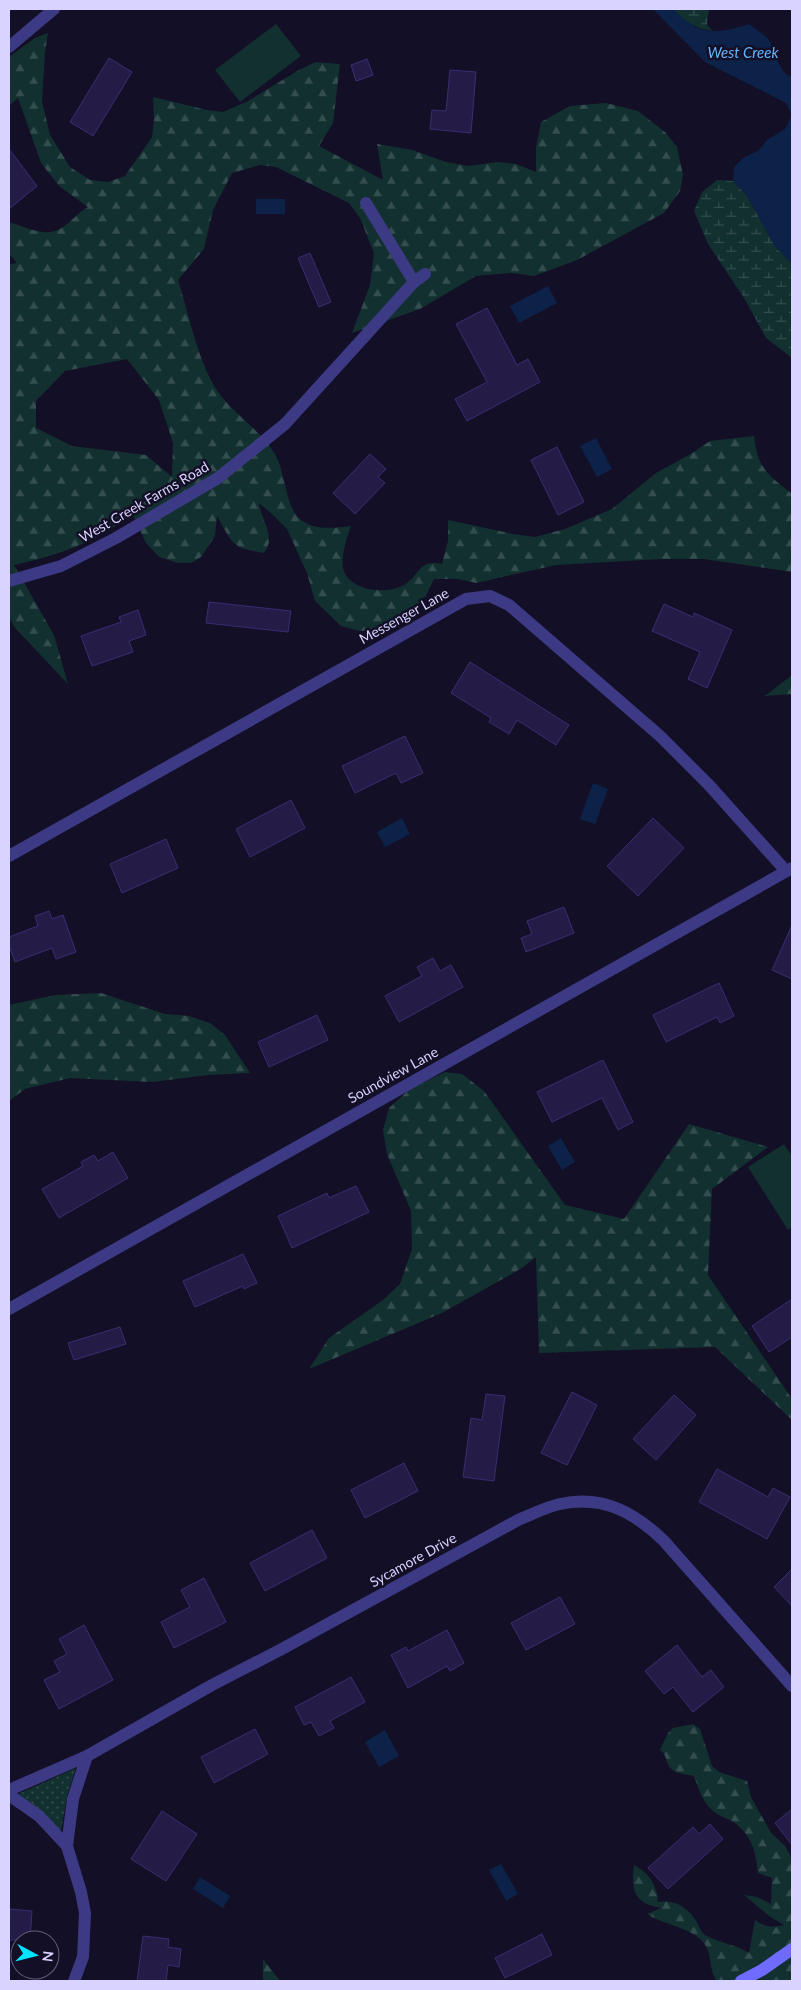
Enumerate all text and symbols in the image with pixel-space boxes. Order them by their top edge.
water label: West Creek [707,43,779,61]
street label: West Creek Farms Road [76,458,211,546]
street label: Messenger Lane [356,584,452,647]
street label: Soundview Lane [345,1043,441,1106]
street label: Sycamore Drive [366,1529,459,1590]
north arrow [10,1930,60,1980]
text: N [39,1950,57,1963]

